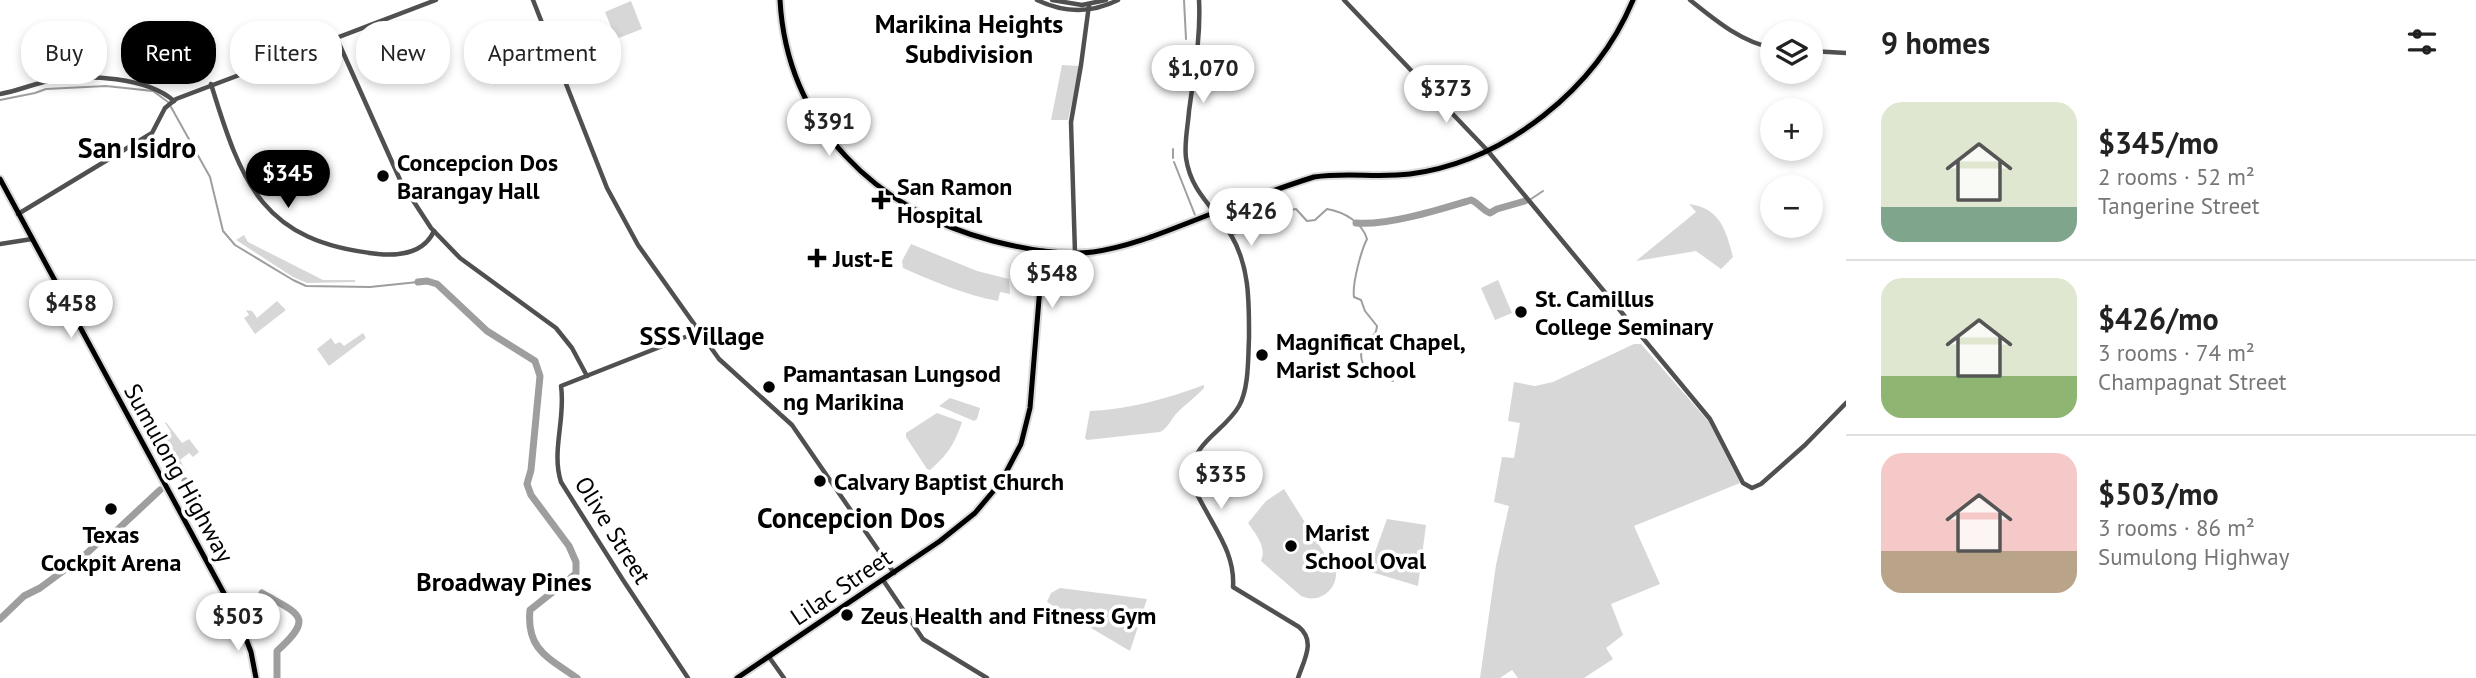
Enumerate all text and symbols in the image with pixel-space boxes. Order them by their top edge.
district label: Marikina Heights Subdivision [875,7,1063,70]
chip: Buy [21,21,107,84]
chip: Rent [121,21,216,84]
chip: Filters [230,21,342,84]
chip: New [356,21,450,84]
chip: Apartment [464,21,621,84]
map controls [1760,21,1823,238]
button: layers [1760,21,1823,84]
text: 9 homes [1881,23,1990,62]
icon: filters [2403,23,2441,61]
pin: $1,070 [1146,46,1260,105]
text: $1,070 [1167,53,1239,82]
pin: $373 [1405,66,1487,125]
text: $373 [1420,73,1472,102]
button: + [1760,98,1823,161]
pin: $391 [788,99,870,158]
text: $391 [803,106,855,135]
text: $345/mo [2098,123,2219,162]
district label: San Isidro [78,129,196,166]
icon: home [1937,130,2021,214]
place label: Concepcion Dos Barangay Hall [397,147,558,206]
pin: $345 [247,150,329,210]
text: $345 [262,158,314,187]
text: 2 rooms · 52 m² [2098,162,2255,191]
marker: Concepcion Dos Barangay Hall [375,168,391,184]
place label: San Ramon Hospital [897,171,1012,230]
button: − [1760,175,1823,238]
pin: $426 [1210,188,1292,248]
marker: San Ramon Hospital [871,190,891,210]
text: Tangerine Street [2098,191,2260,220]
text: $426 [1225,196,1277,225]
place label: Just-E [832,243,893,274]
marker: Just-E [807,248,827,268]
pin: $548 [1011,250,1093,310]
text: $548 [1026,258,1078,287]
pin: $458 [30,280,112,340]
place label: St. Camillus College Seminary [1535,283,1714,342]
text: $458 [45,288,97,317]
text: $426/mo [2098,299,2219,338]
marker: St. Camillus College Seminary [1513,304,1529,320]
icon: home [1937,306,2021,390]
district label: SSS Village [639,319,765,352]
place label: Magnificat Chapel, Marist School [1276,326,1466,385]
text: 3 rooms · 74 m² [2098,338,2255,367]
marker: Magnificat Chapel, Marist School [1254,347,1270,363]
place label: Pamantasan Lungsod ng Marikina [783,358,1001,417]
text: Champagnat Street [2098,367,2287,396]
street label: Sumulong Highway [117,378,241,568]
marker: Pamantasan Lungsod ng Marikina [761,379,777,395]
pin: $335 [1180,452,1262,511]
text: $335 [1195,459,1247,488]
place label: Calvary Baptist Church [834,466,1064,497]
street label: Olive Street [568,470,658,590]
marker: Calvary Baptist Church [812,473,828,489]
text: $503/mo [2098,474,2219,513]
icon: home [1937,481,2021,565]
district label: Concepcion Dos [757,499,945,536]
marker: Texas Cockpit Arena [103,501,119,517]
text: 3 rooms · 86 m² [2098,513,2255,542]
place label: Marist School Oval [1305,517,1427,576]
place label: Texas Cockpit Arena [41,519,181,578]
marker: Marist School Oval [1283,538,1299,554]
street label: Lilac Street [784,542,898,632]
text: Sumulong Highway [2098,542,2289,571]
district label: Broadway Pines [416,565,592,598]
pin: $503 [197,594,279,653]
place label: Zeus Health and Fitness Gym [861,600,1156,631]
text: $503 [212,601,264,630]
marker: Zeus Health and Fitness Gym [839,607,855,623]

